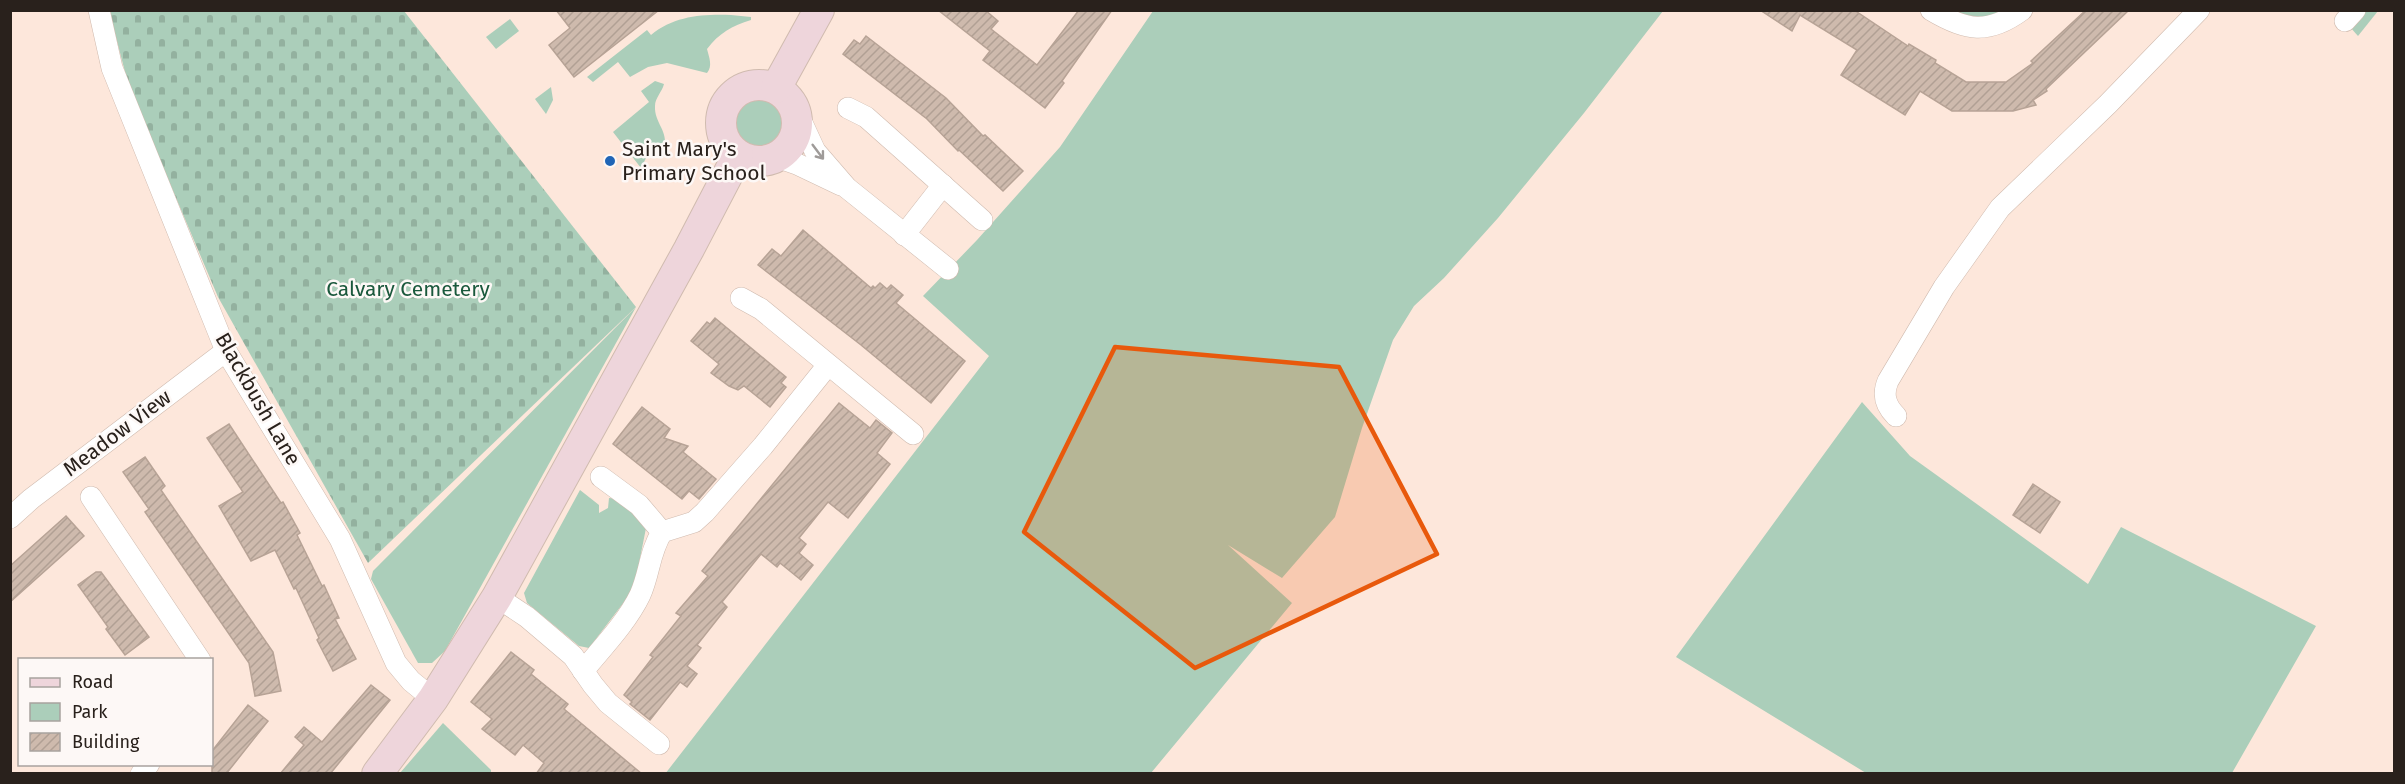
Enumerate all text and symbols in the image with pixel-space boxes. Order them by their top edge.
place label: Saint Mary's Primary School [622,136,766,186]
one-way arrow [812,144,824,160]
marker: Saint Mary's Primary School [603,154,617,168]
park label: Calvary Cemetery [326,276,490,302]
street label: Blackbush Lane [210,328,306,470]
street label: Meadow View [58,384,176,482]
legend [18,658,213,766]
text: Road [72,671,114,693]
text: Park [72,701,108,723]
text: Building [72,731,140,753]

